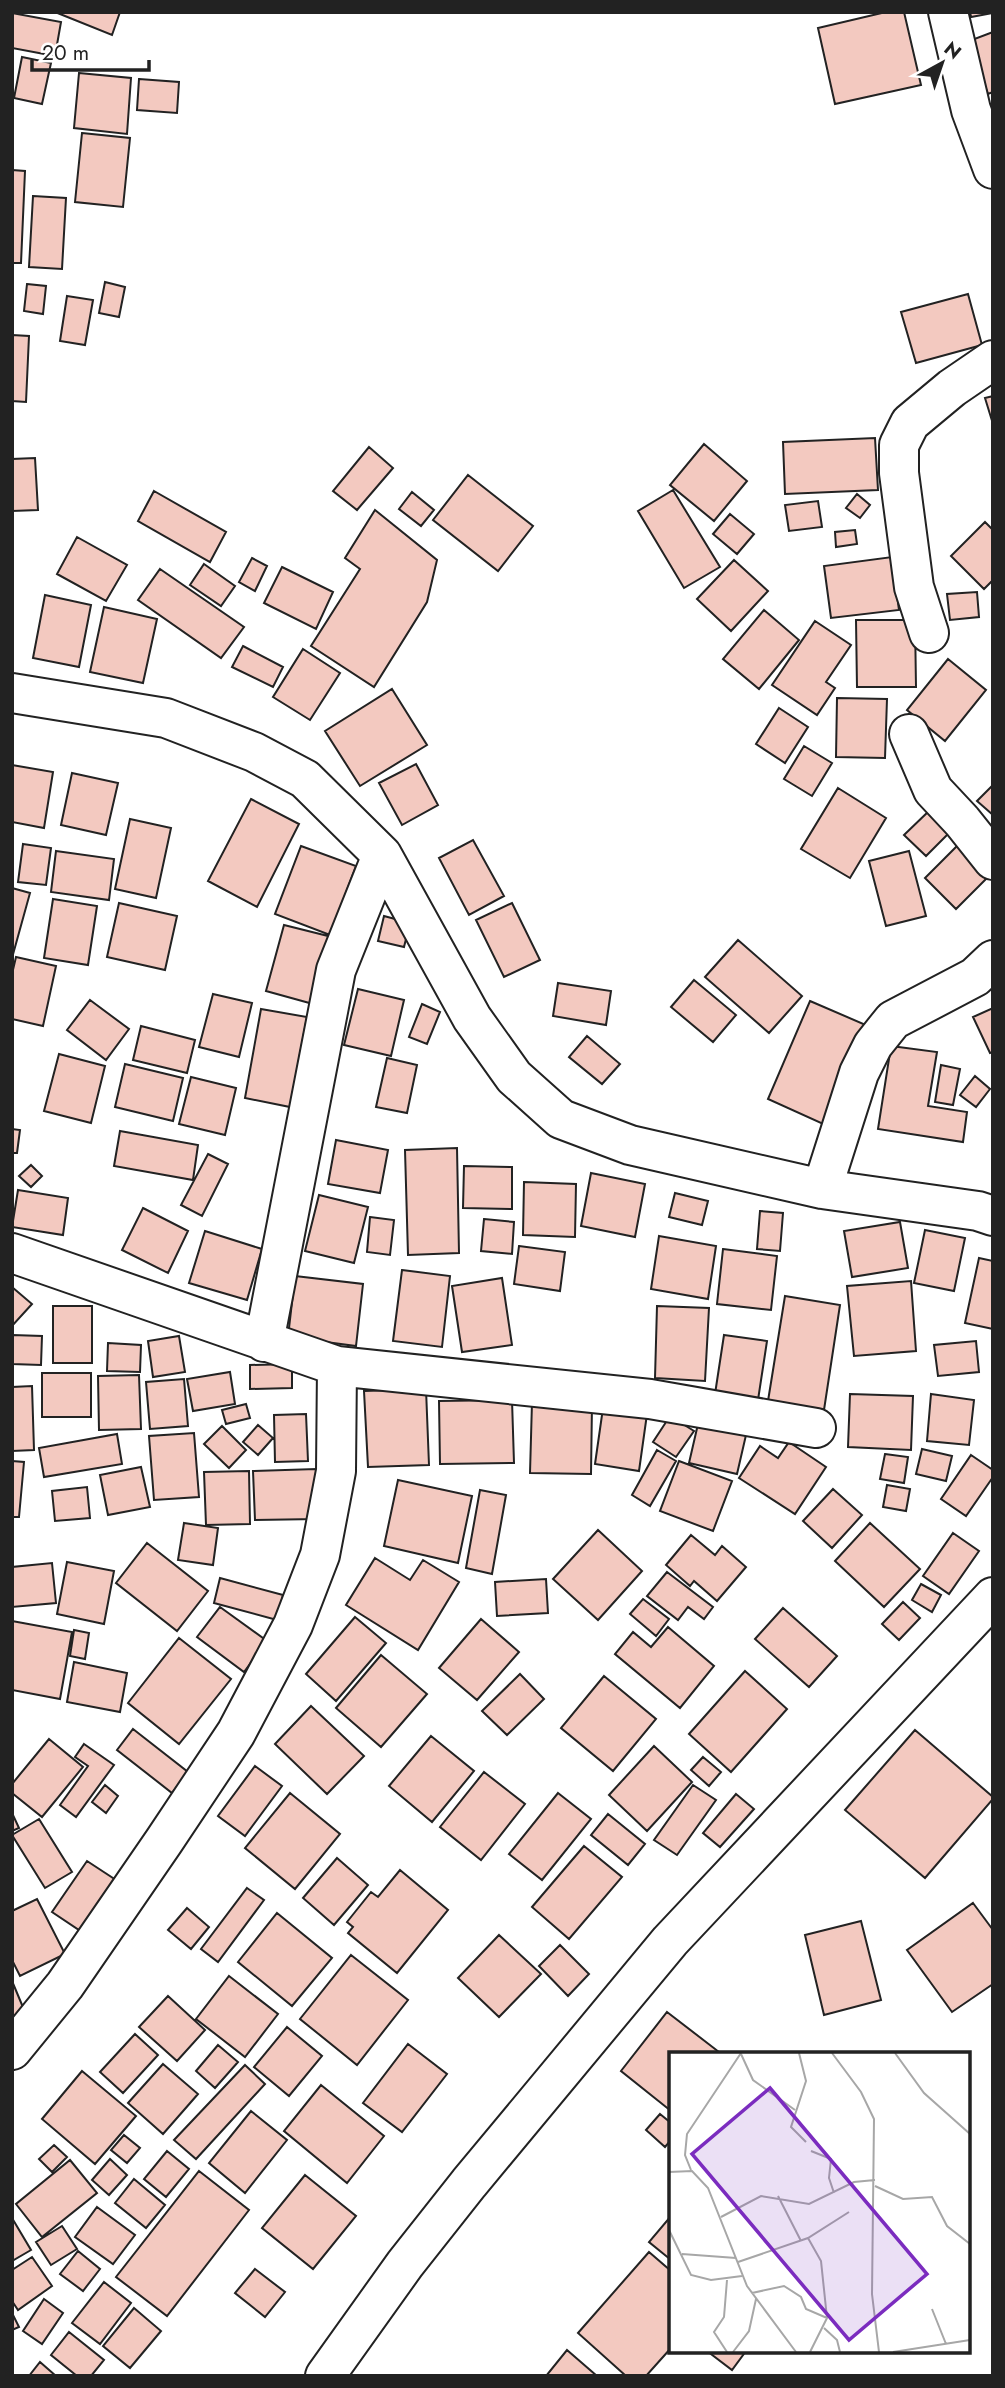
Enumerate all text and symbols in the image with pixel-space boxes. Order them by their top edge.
scale bar [32,28,149,72]
north arrow [907,28,977,98]
text: N [938,35,967,66]
text: 20 m [42,38,89,68]
inset map [669,2052,970,2353]

